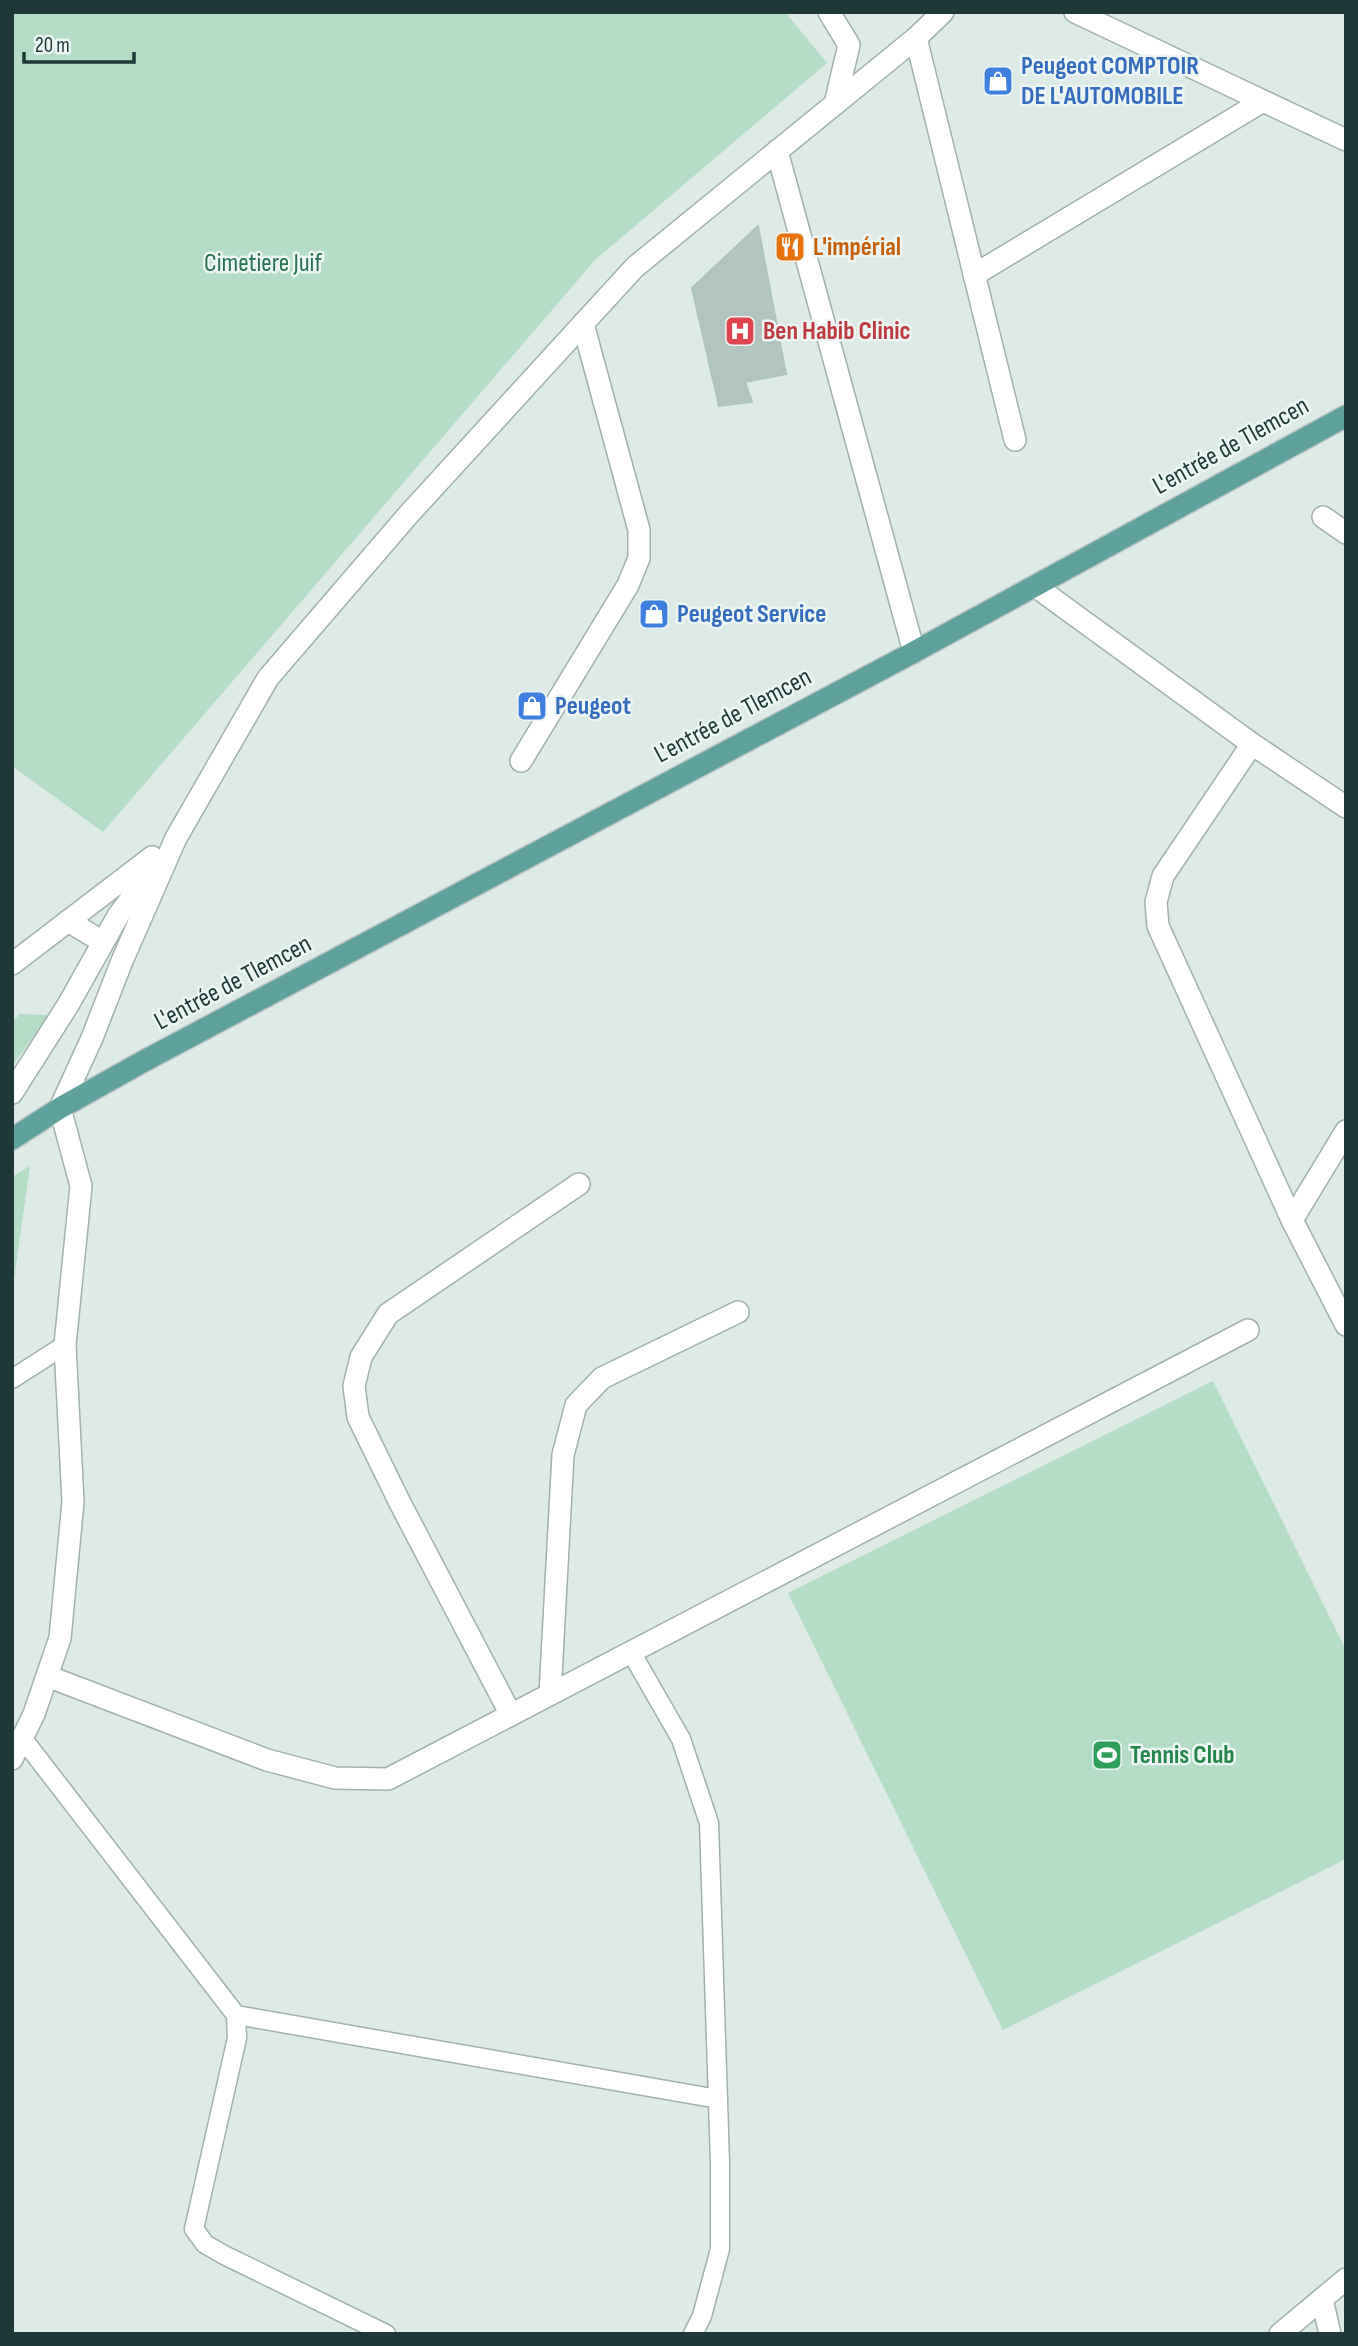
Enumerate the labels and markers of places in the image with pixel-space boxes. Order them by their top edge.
place label: Peugeot COMPTOIR DE L'AUTOMOBILE [1021,51,1199,112]
shop icon: Peugeot COMPTOIR DE L'AUTOMOBILE [981,64,1015,98]
restaurant icon: L'impérial [773,230,807,264]
place label: L'impérial [813,232,901,263]
hospital icon: Ben Habib Clinic [723,314,757,348]
place label: Ben Habib Clinic [763,316,911,347]
shop icon: Peugeot Service [637,597,671,631]
place label: Peugeot Service [677,599,826,630]
shop icon: Peugeot [515,689,549,723]
place label: Peugeot [555,691,631,722]
sports icon: Tennis Club [1090,1738,1124,1772]
place label: Tennis Club [1130,1740,1235,1771]

